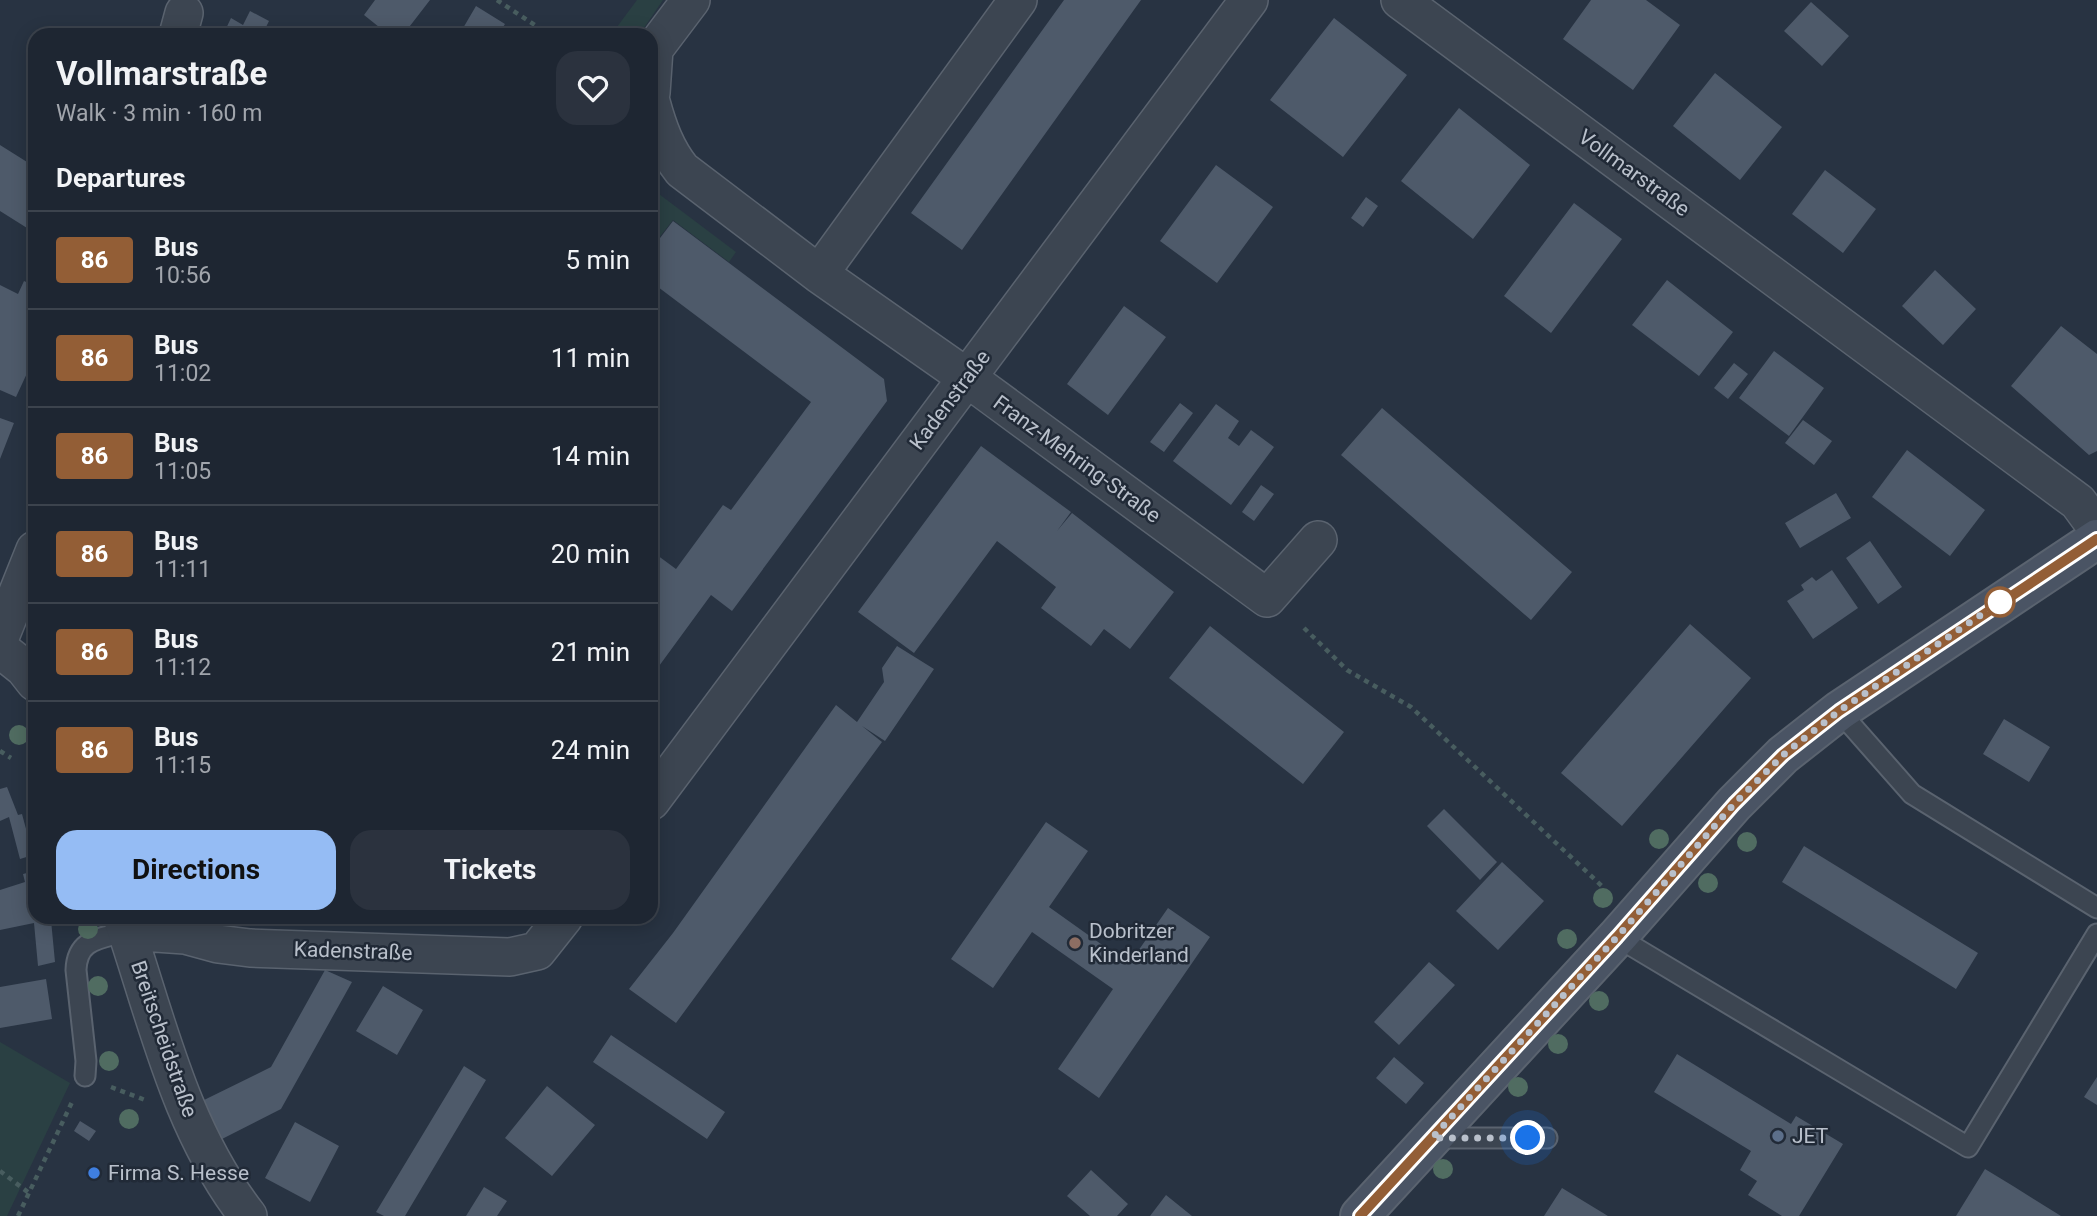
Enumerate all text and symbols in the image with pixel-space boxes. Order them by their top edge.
button: heart [556,51,630,125]
text: Vollmarstraße [56,54,267,93]
text: Walk · 3 min · 160 m [56,100,262,127]
street label: Vollmarstraße [1574,125,1694,221]
text: Departures [56,163,186,193]
text: Bus [154,232,199,262]
text: 5 min [565,245,630,275]
text: 86 [81,246,108,274]
text: 10:56 [154,262,211,289]
text: Bus [154,330,199,360]
text: 11 min [551,343,630,373]
text: 86 [81,344,108,372]
street label: Kadenstraße [905,345,995,455]
text: 11:02 [154,360,211,387]
street label: Franz-Mehring-Straße [989,390,1165,528]
text: Bus [154,428,199,458]
text: 14 min [551,441,630,471]
text: 86 [81,442,108,470]
text: 11:05 [154,458,211,485]
text: Bus [154,526,199,556]
text: 20 min [551,539,630,569]
text: 86 [81,540,108,568]
text: 11:11 [154,556,211,583]
unlabelled marker [1985,587,2015,617]
text: Bus [154,624,199,654]
text: 21 min [551,637,630,667]
text: 86 [81,638,108,666]
text: 11:12 [154,654,211,681]
text: Bus [154,722,199,752]
text: 24 min [551,735,630,765]
text: 86 [81,736,108,764]
text: 11:15 [154,752,211,779]
button: Directions [56,830,336,910]
button: Tickets [350,830,630,910]
place label: Dobritzer Kinderland [1089,919,1189,967]
marker: Dobritzer Kinderland [1067,935,1083,951]
street label: Kadenstraße [293,937,413,965]
street label: Breitscheidstraße [126,958,202,1120]
your location [1510,1120,1545,1155]
place label: JET [1792,1124,1829,1148]
marker: JET [1770,1128,1786,1144]
place label: Firma S. Hesse [108,1161,249,1185]
marker: Firma S. Hesse [86,1165,102,1181]

